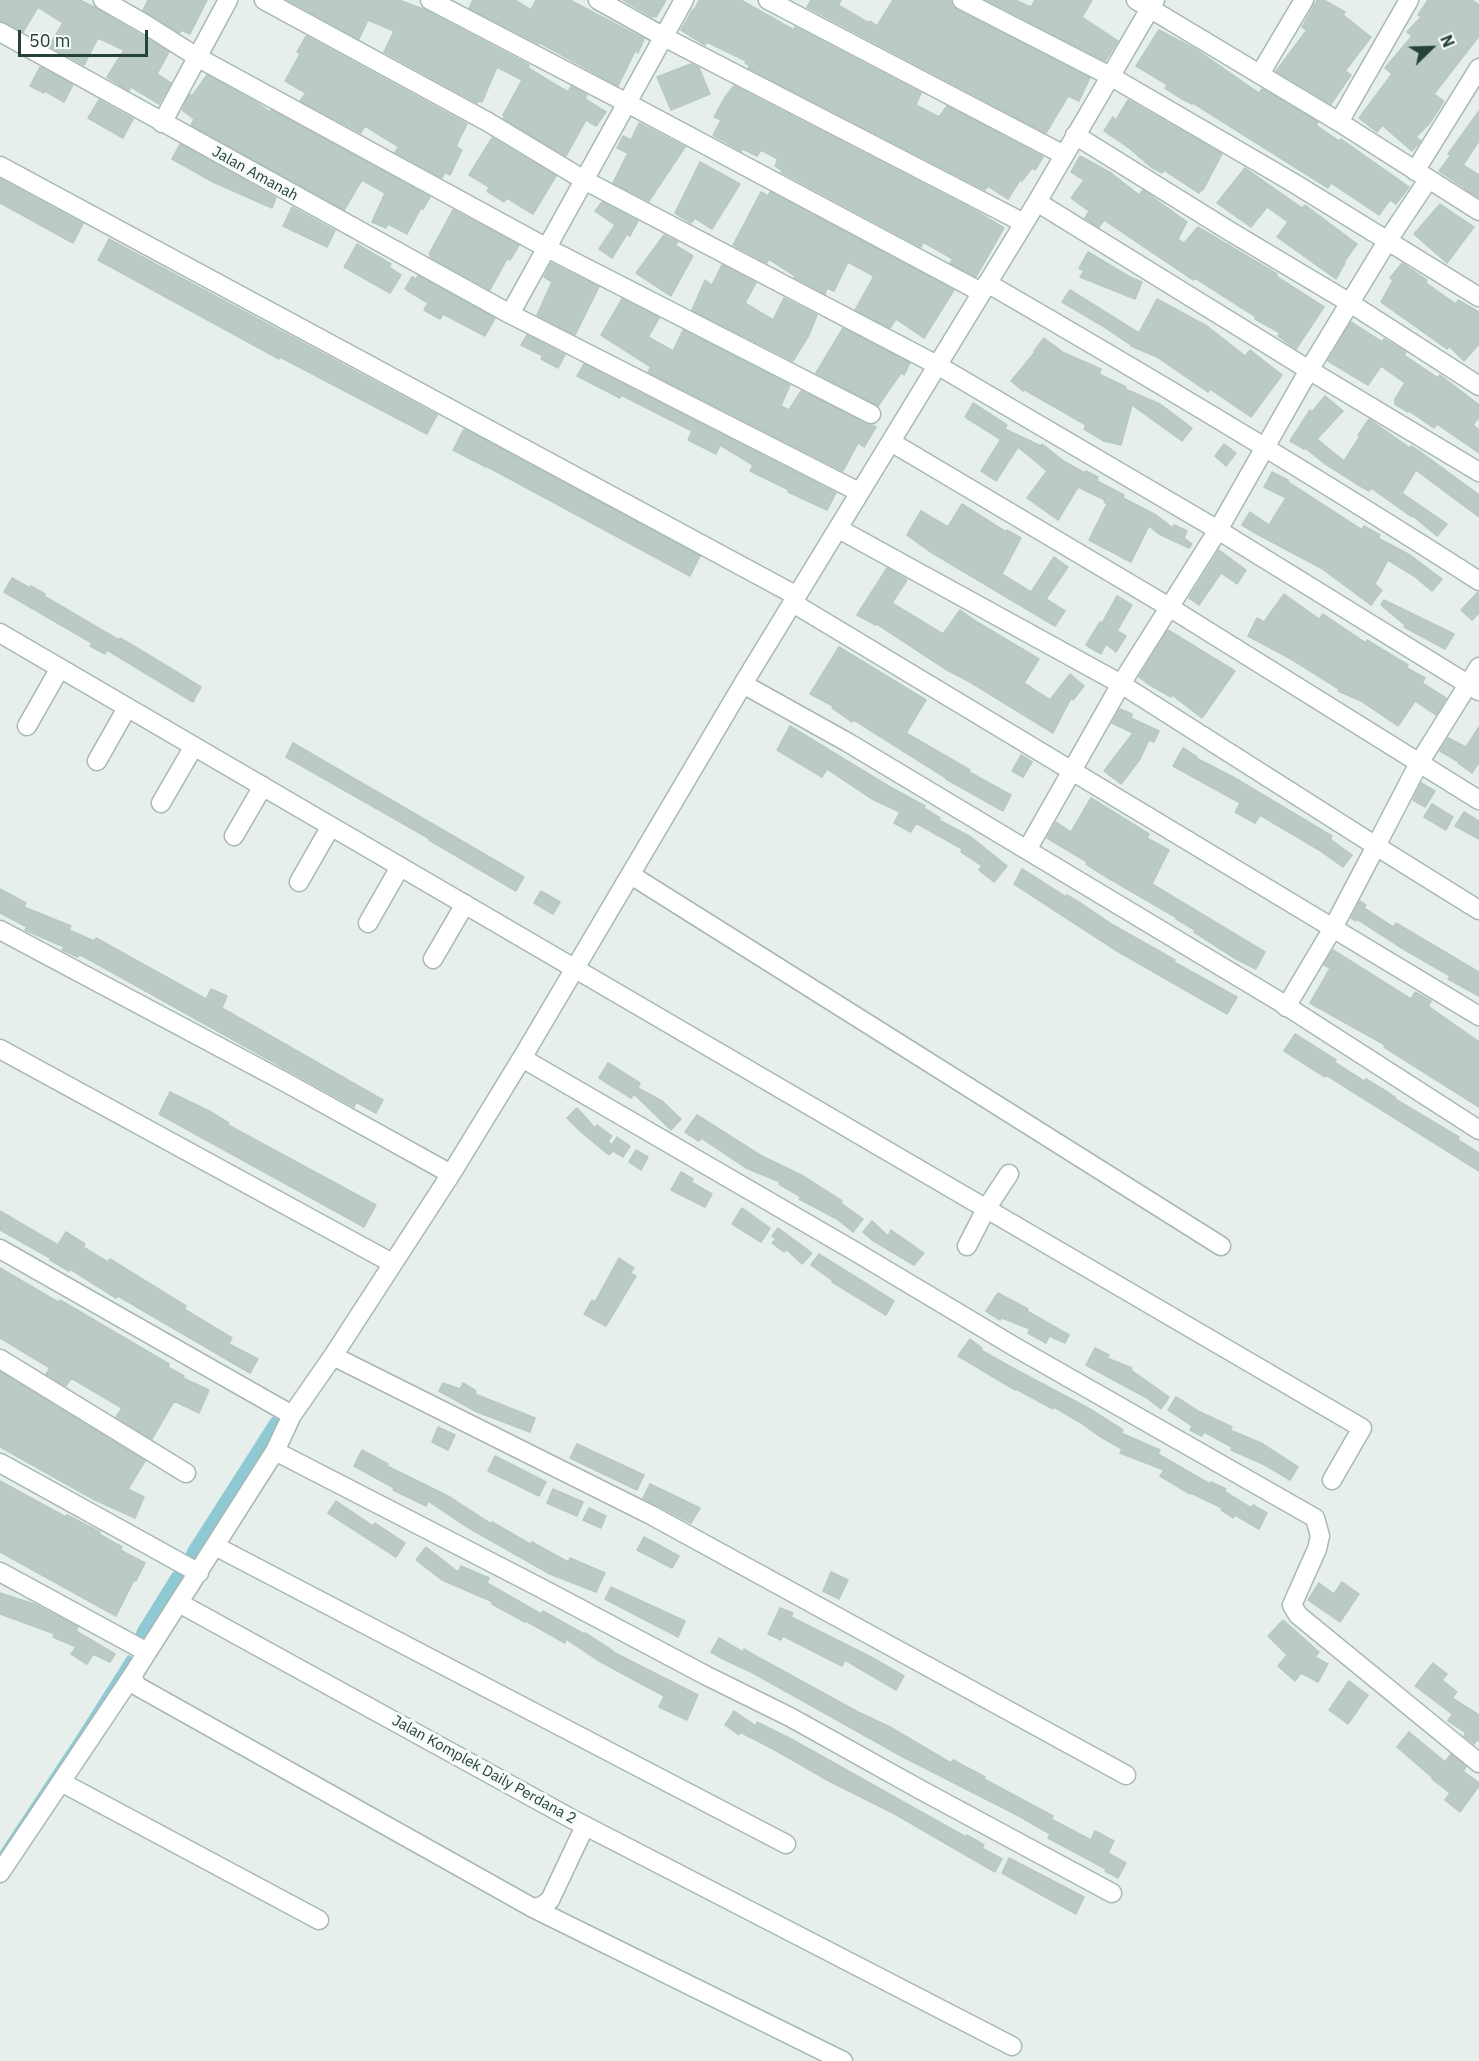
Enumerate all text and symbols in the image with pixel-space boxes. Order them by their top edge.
scale bar [21,18,152,56]
north arrow [1401,18,1461,78]
text: 50 m [29,29,71,52]
text: N [1436,32,1459,50]
street label: Jalan Amanah [209,143,301,205]
street label: Jalan Komplek Daily Perdana 2 [389,1712,579,1828]

